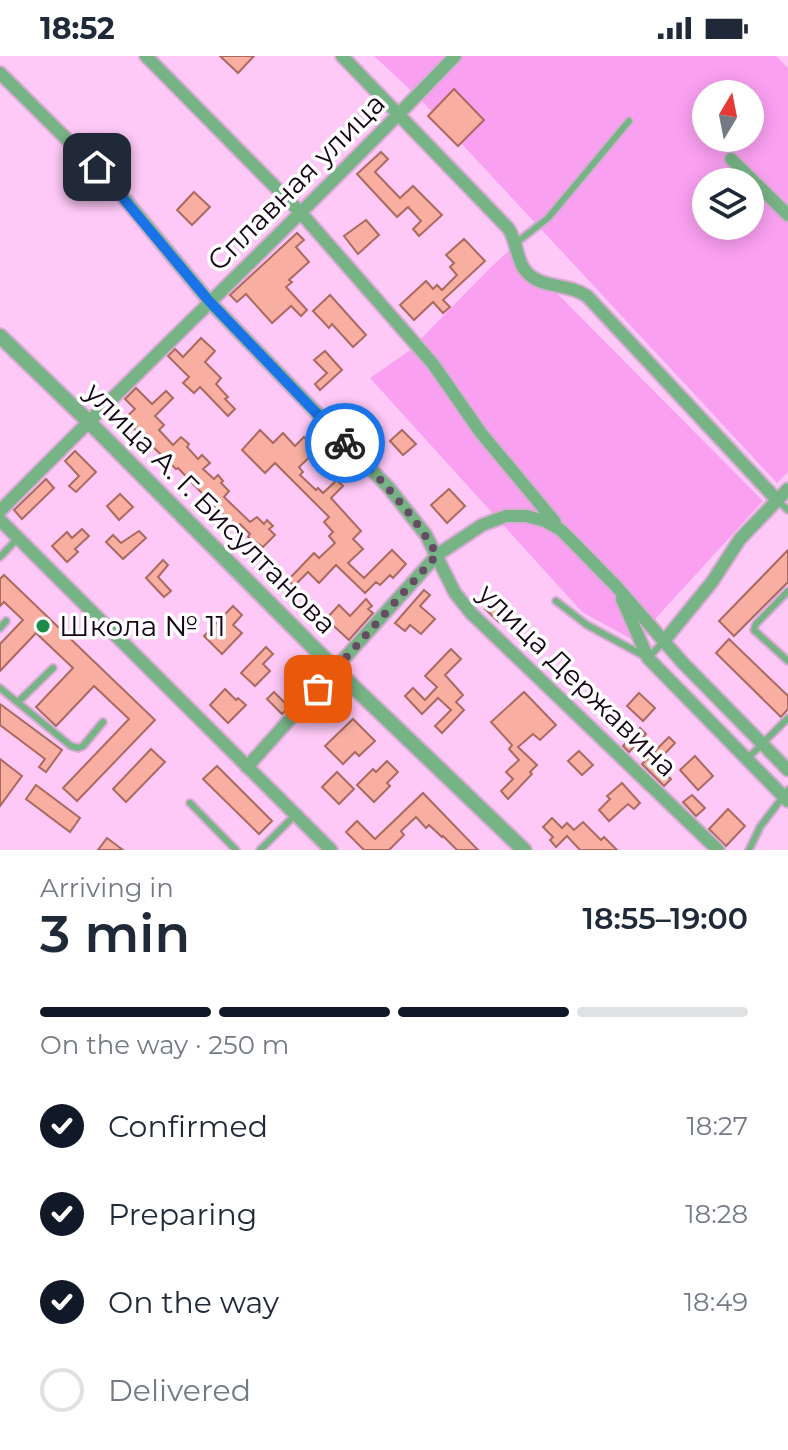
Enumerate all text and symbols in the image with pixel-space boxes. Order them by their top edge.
text: 18:52 [40,10,115,47]
north arrow [692,80,764,152]
map controls [692,80,764,240]
street label: Сплавная улица [200,86,392,278]
pin [63,133,131,201]
icon: home [75,145,119,189]
button: layers [692,168,764,240]
street label: улица А. Г. Бисултанова [78,375,344,641]
courier [305,403,385,483]
icon: bike [323,421,367,465]
street label: улица Державина [471,576,685,784]
place label: Школа № 11 [59,609,226,643]
marker: Школа № 11 [34,617,52,635]
pin [284,655,352,723]
icon: bag [296,667,340,711]
text: Arriving in [40,872,174,904]
text: 18:55–19:00 [582,900,748,937]
text: 3 min [40,902,190,965]
text: On the way · 250 m [40,1029,289,1061]
icon: check [40,1104,84,1148]
text: Confirmed [108,1108,268,1145]
text: 18:27 [686,1110,748,1142]
icon: check [40,1192,84,1236]
text: Preparing [108,1196,257,1233]
text: 18:28 [685,1198,748,1230]
icon: check [40,1280,84,1324]
text: On the way [108,1284,279,1321]
text: 18:49 [684,1286,748,1318]
text: Delivered [108,1372,251,1409]

